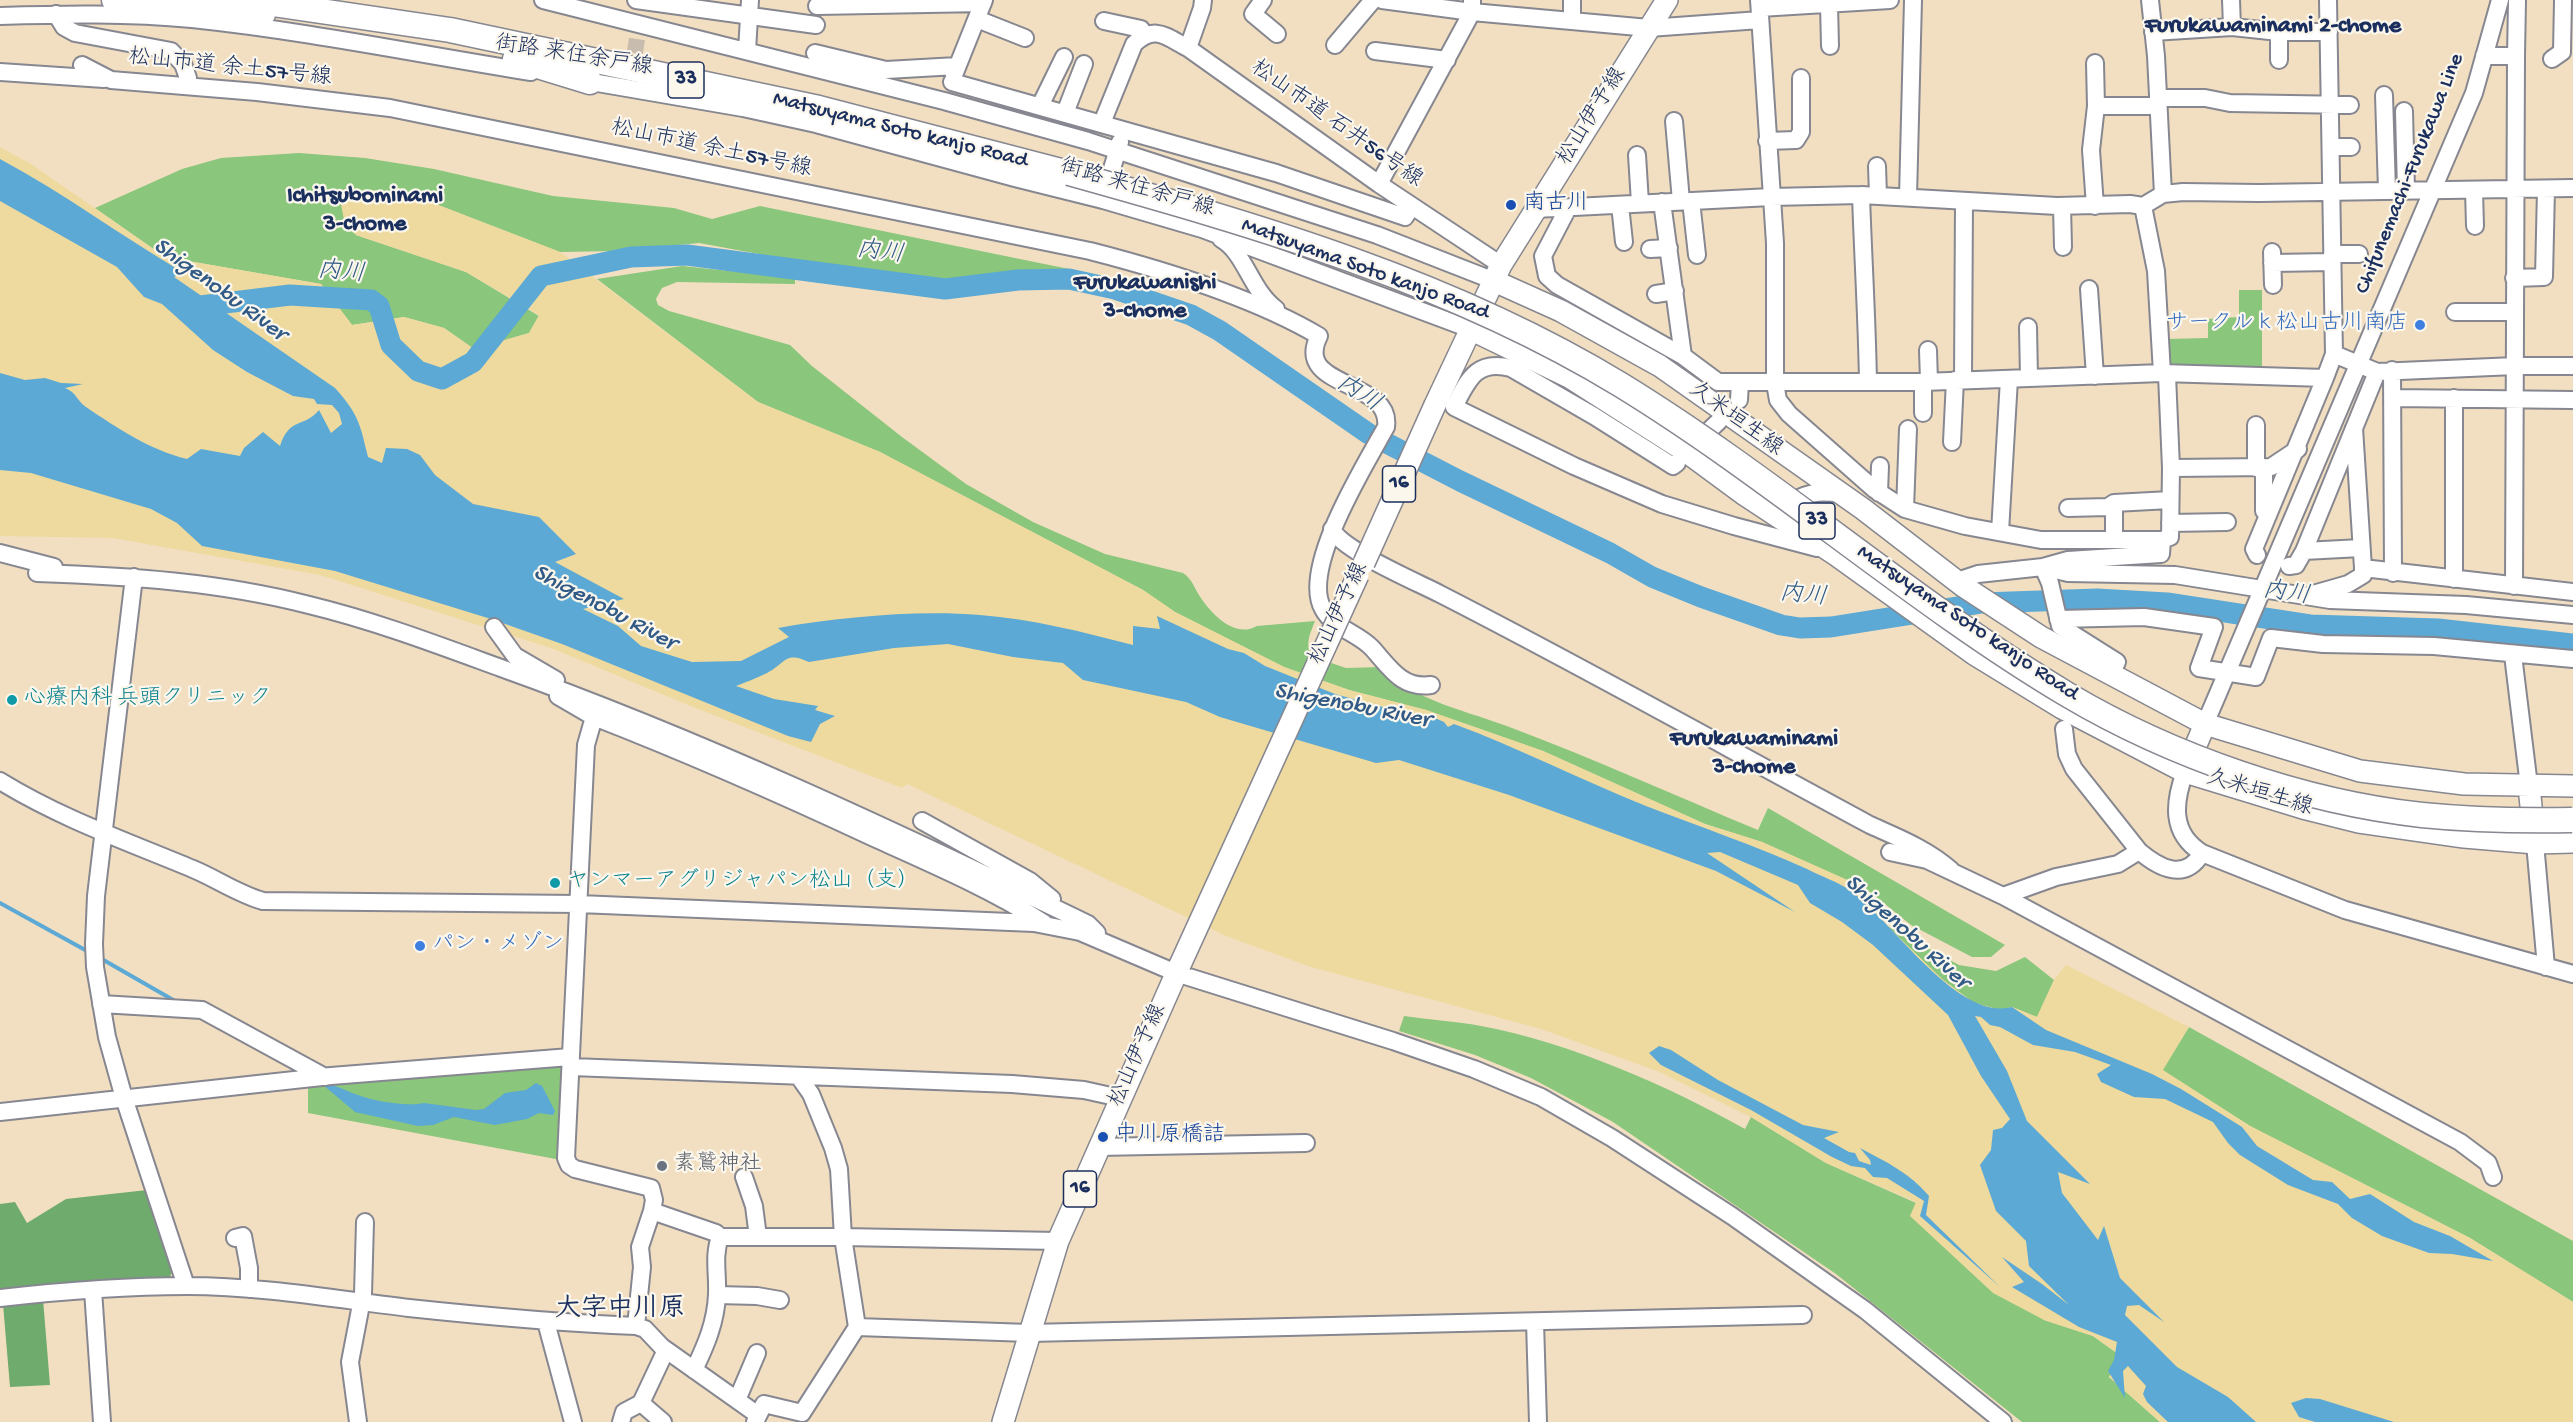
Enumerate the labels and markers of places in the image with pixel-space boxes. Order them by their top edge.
place label: 南古川 [1523,192,1589,218]
marker: 南古川 [1504,198,1518,212]
place label: サークルｋ松山古川南店 [2166,312,2408,338]
marker: サークルｋ松山古川南店 [2413,318,2427,332]
place label: 心療内科 兵頭クリニック [24,687,271,713]
marker: 心療内科 兵頭クリニック [5,693,19,707]
place label: ヤンマーアグリジャパン松山（支） [567,870,919,896]
marker: ヤンマーアグリジャパン松山（支） [548,876,562,890]
place label: パン・メゾン [432,933,564,959]
marker: パン・メゾン [413,939,427,953]
place label: 中川原橋詰 [1115,1124,1225,1150]
marker: 中川原橋詰 [1096,1130,1110,1144]
place label: 素鷲神社 [674,1153,762,1179]
marker: 素鷲神社 [655,1159,669,1173]

